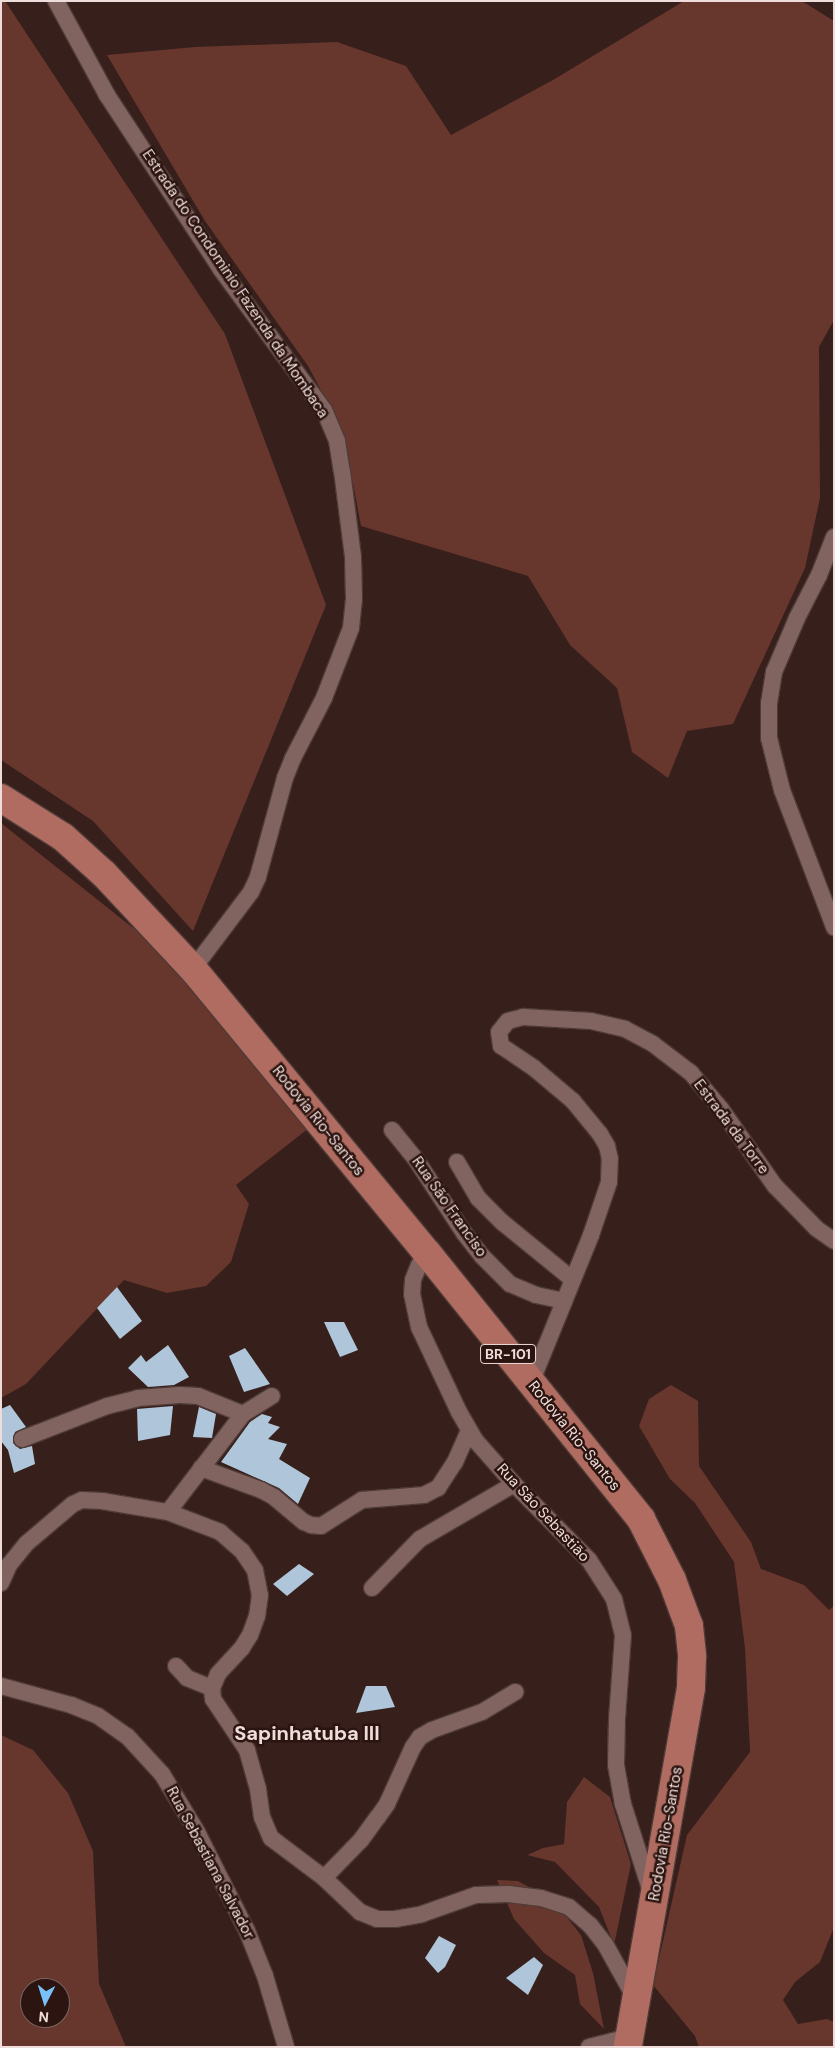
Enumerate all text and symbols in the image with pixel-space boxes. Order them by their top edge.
street label: Estrada do Condominio Fazenda da Mombaca [138,146,332,422]
street label: Rodovia Rio-Santos [268,1062,368,1180]
street label: Estrada da Torre [690,1076,772,1178]
street label: Rua São Franciso [408,1153,490,1261]
road number: BR-101 [479,1342,537,1366]
street label: Rodovia Rio-Santos [524,1377,624,1495]
street label: Rua São Sebastião [493,1460,593,1566]
district label: Sapinhatuba III [234,1721,380,1745]
street label: Rodovia Rio-Santos [645,1765,687,1903]
street label: Rua Sebastiana Salvador [162,1784,258,1942]
north arrow [20,1978,70,2028]
text: N [38,2008,50,2026]

